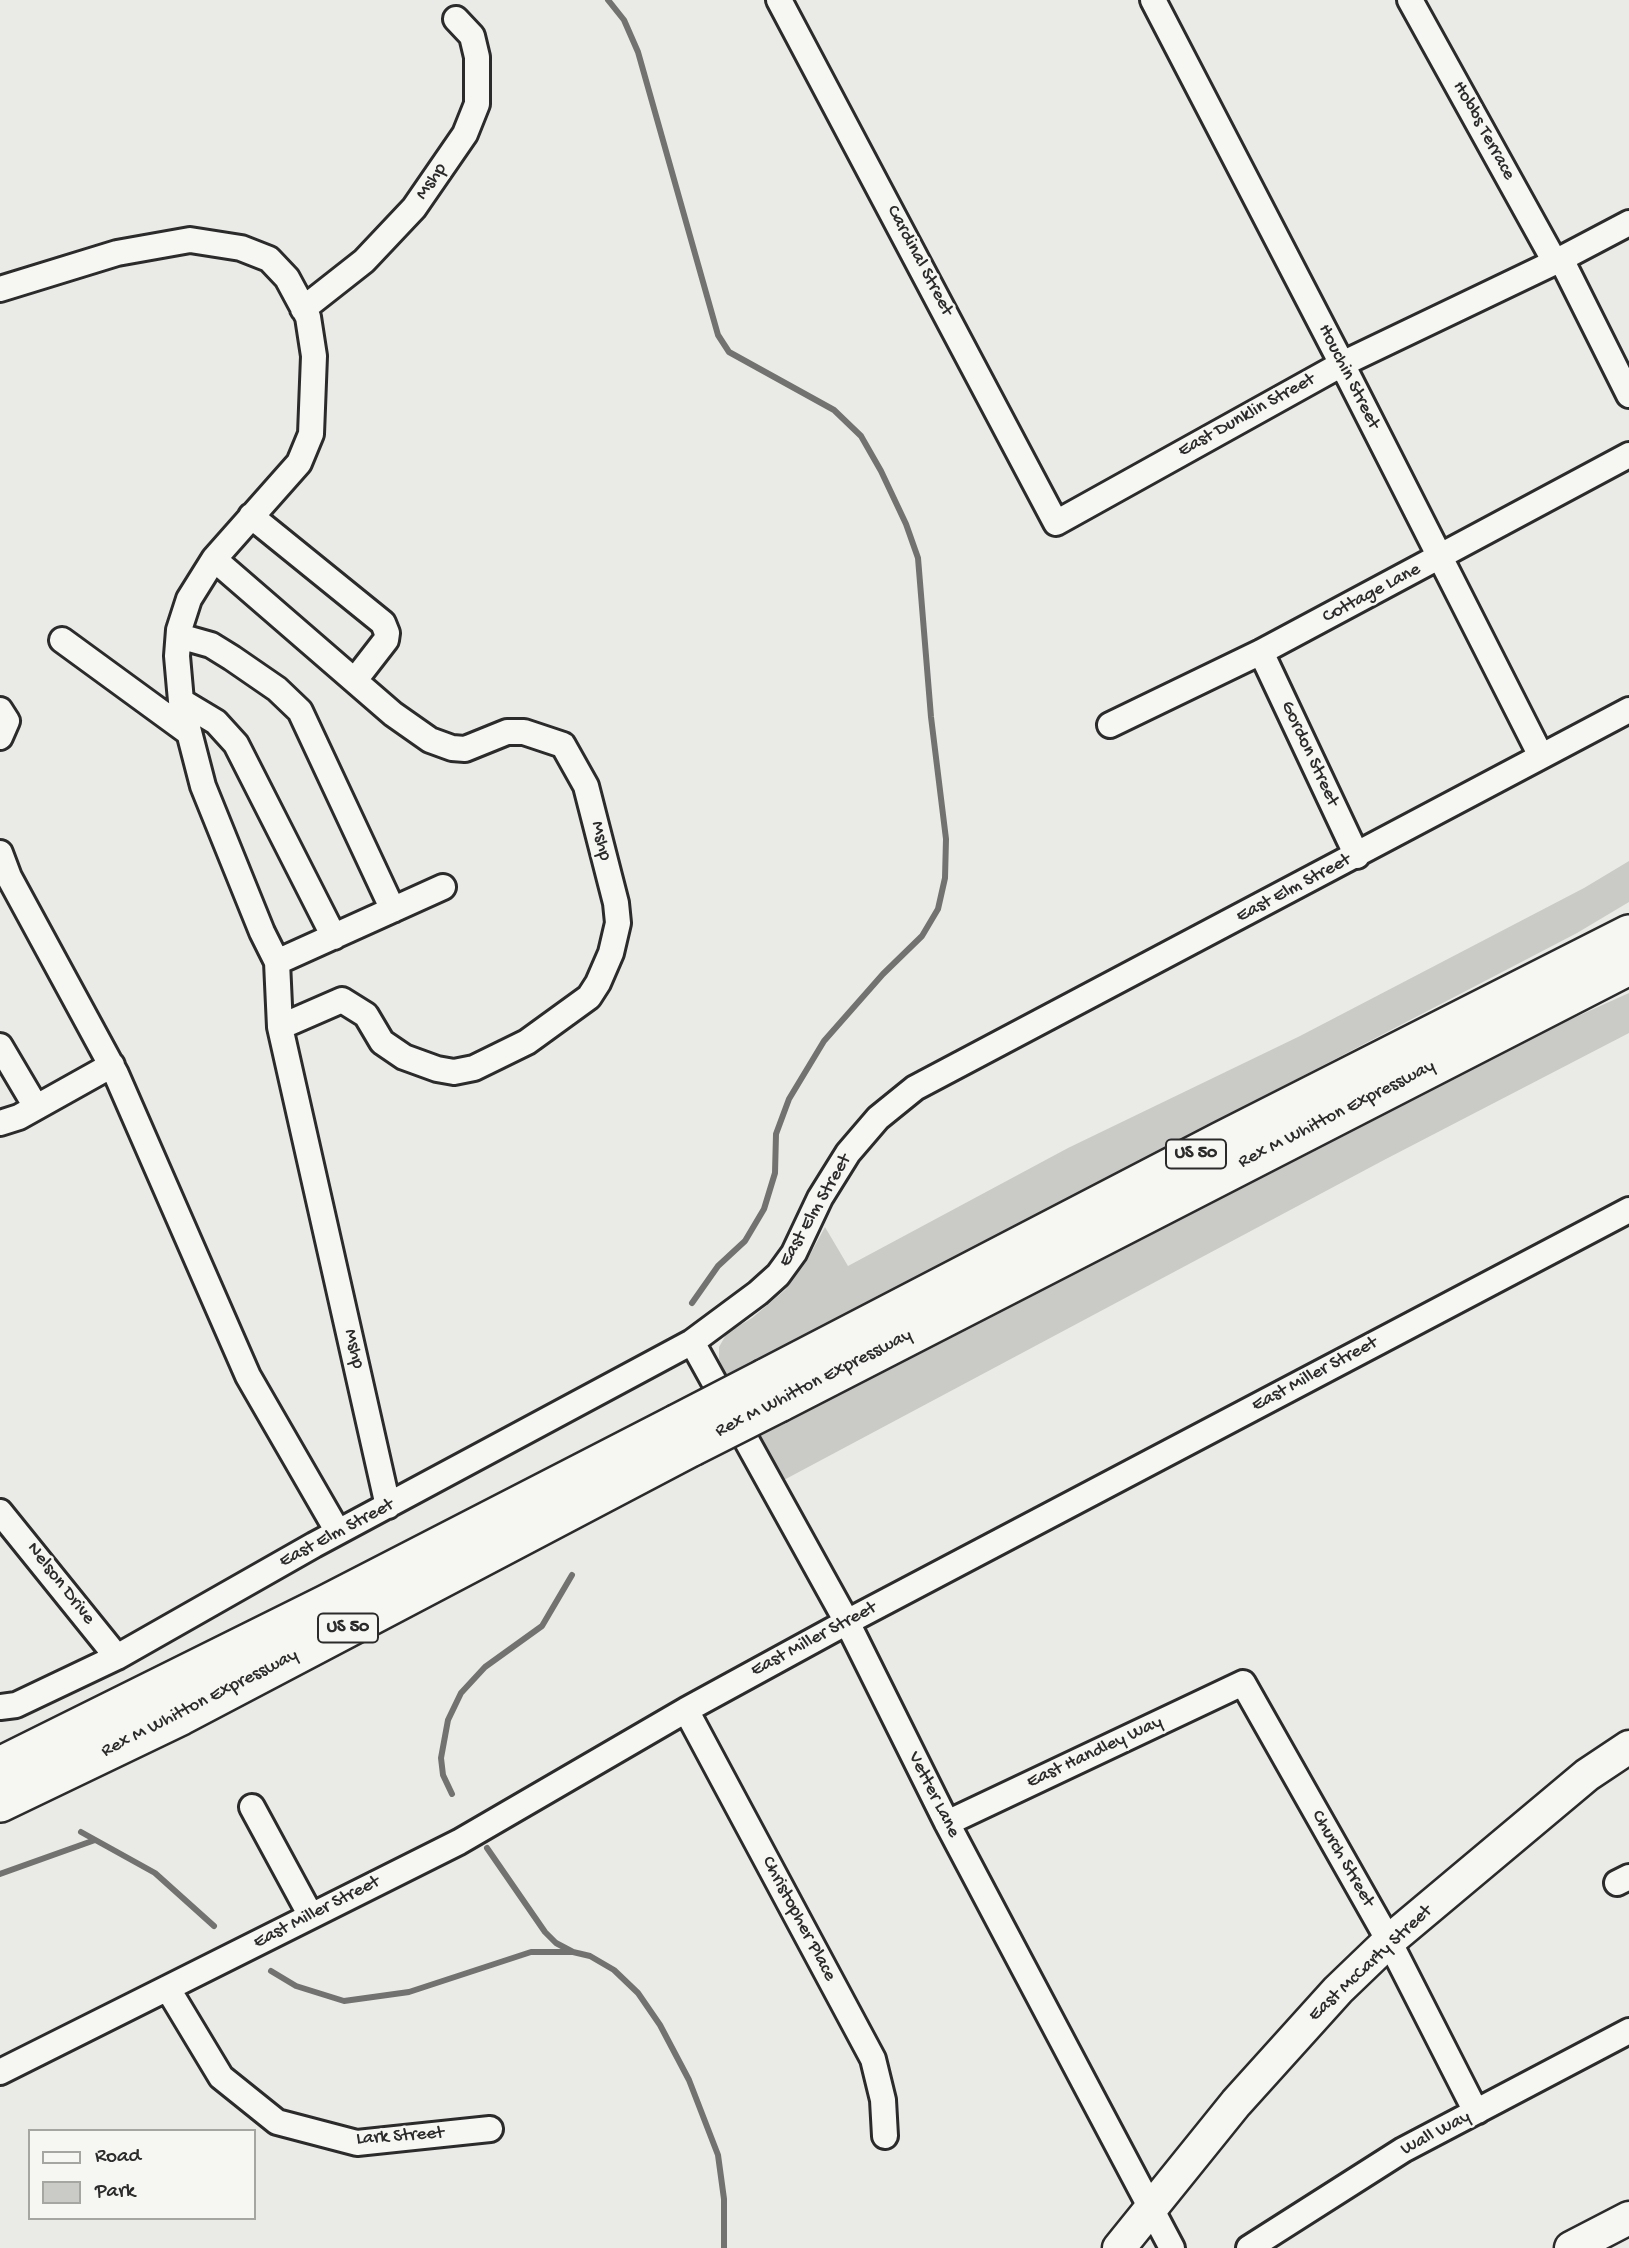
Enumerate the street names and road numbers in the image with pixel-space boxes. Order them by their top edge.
street label: Hobbs Terrace [1446,78,1520,184]
street label: Mshp [411,159,453,205]
street label: Cardinal Street [880,202,958,320]
street label: Houchin Street [1312,321,1384,433]
street label: East Dunklin Street [1175,369,1319,463]
street label: Cottage Lane [1319,559,1425,629]
street label: Gordon Street [1275,698,1343,810]
street label: Mshp [584,819,616,863]
street label: East Elm Street [1233,849,1355,929]
street label: Rex M Whitton Expressway [1235,1055,1439,1175]
road number: US 50 [1166,1140,1226,1168]
street label: East Elm Street [775,1151,857,1271]
street label: Rex M Whitton Expressway [712,1324,916,1444]
street label: Mshp [337,1327,369,1371]
street label: East Miller Street [1248,1332,1382,1418]
street label: East Elm Street [276,1494,398,1574]
street label: Nelson Drive [21,1538,99,1630]
street label: East Miller Street [747,1597,881,1683]
road number: US 50 [318,1614,378,1643]
street label: Rex M Whitton Expressway [98,1644,302,1764]
street label: East Handley Way [1024,1712,1166,1794]
street label: Vetter Lane [902,1748,964,1842]
street label: Church Street [1305,1807,1379,1911]
street label: Christopher Place [756,1853,840,1985]
street label: East Miller Street [250,1871,384,1955]
street label: East McCarty Street [1304,1901,1438,2027]
street label: Wall Way [1397,2106,1475,2162]
street label: Lark Street [355,2123,445,2151]

